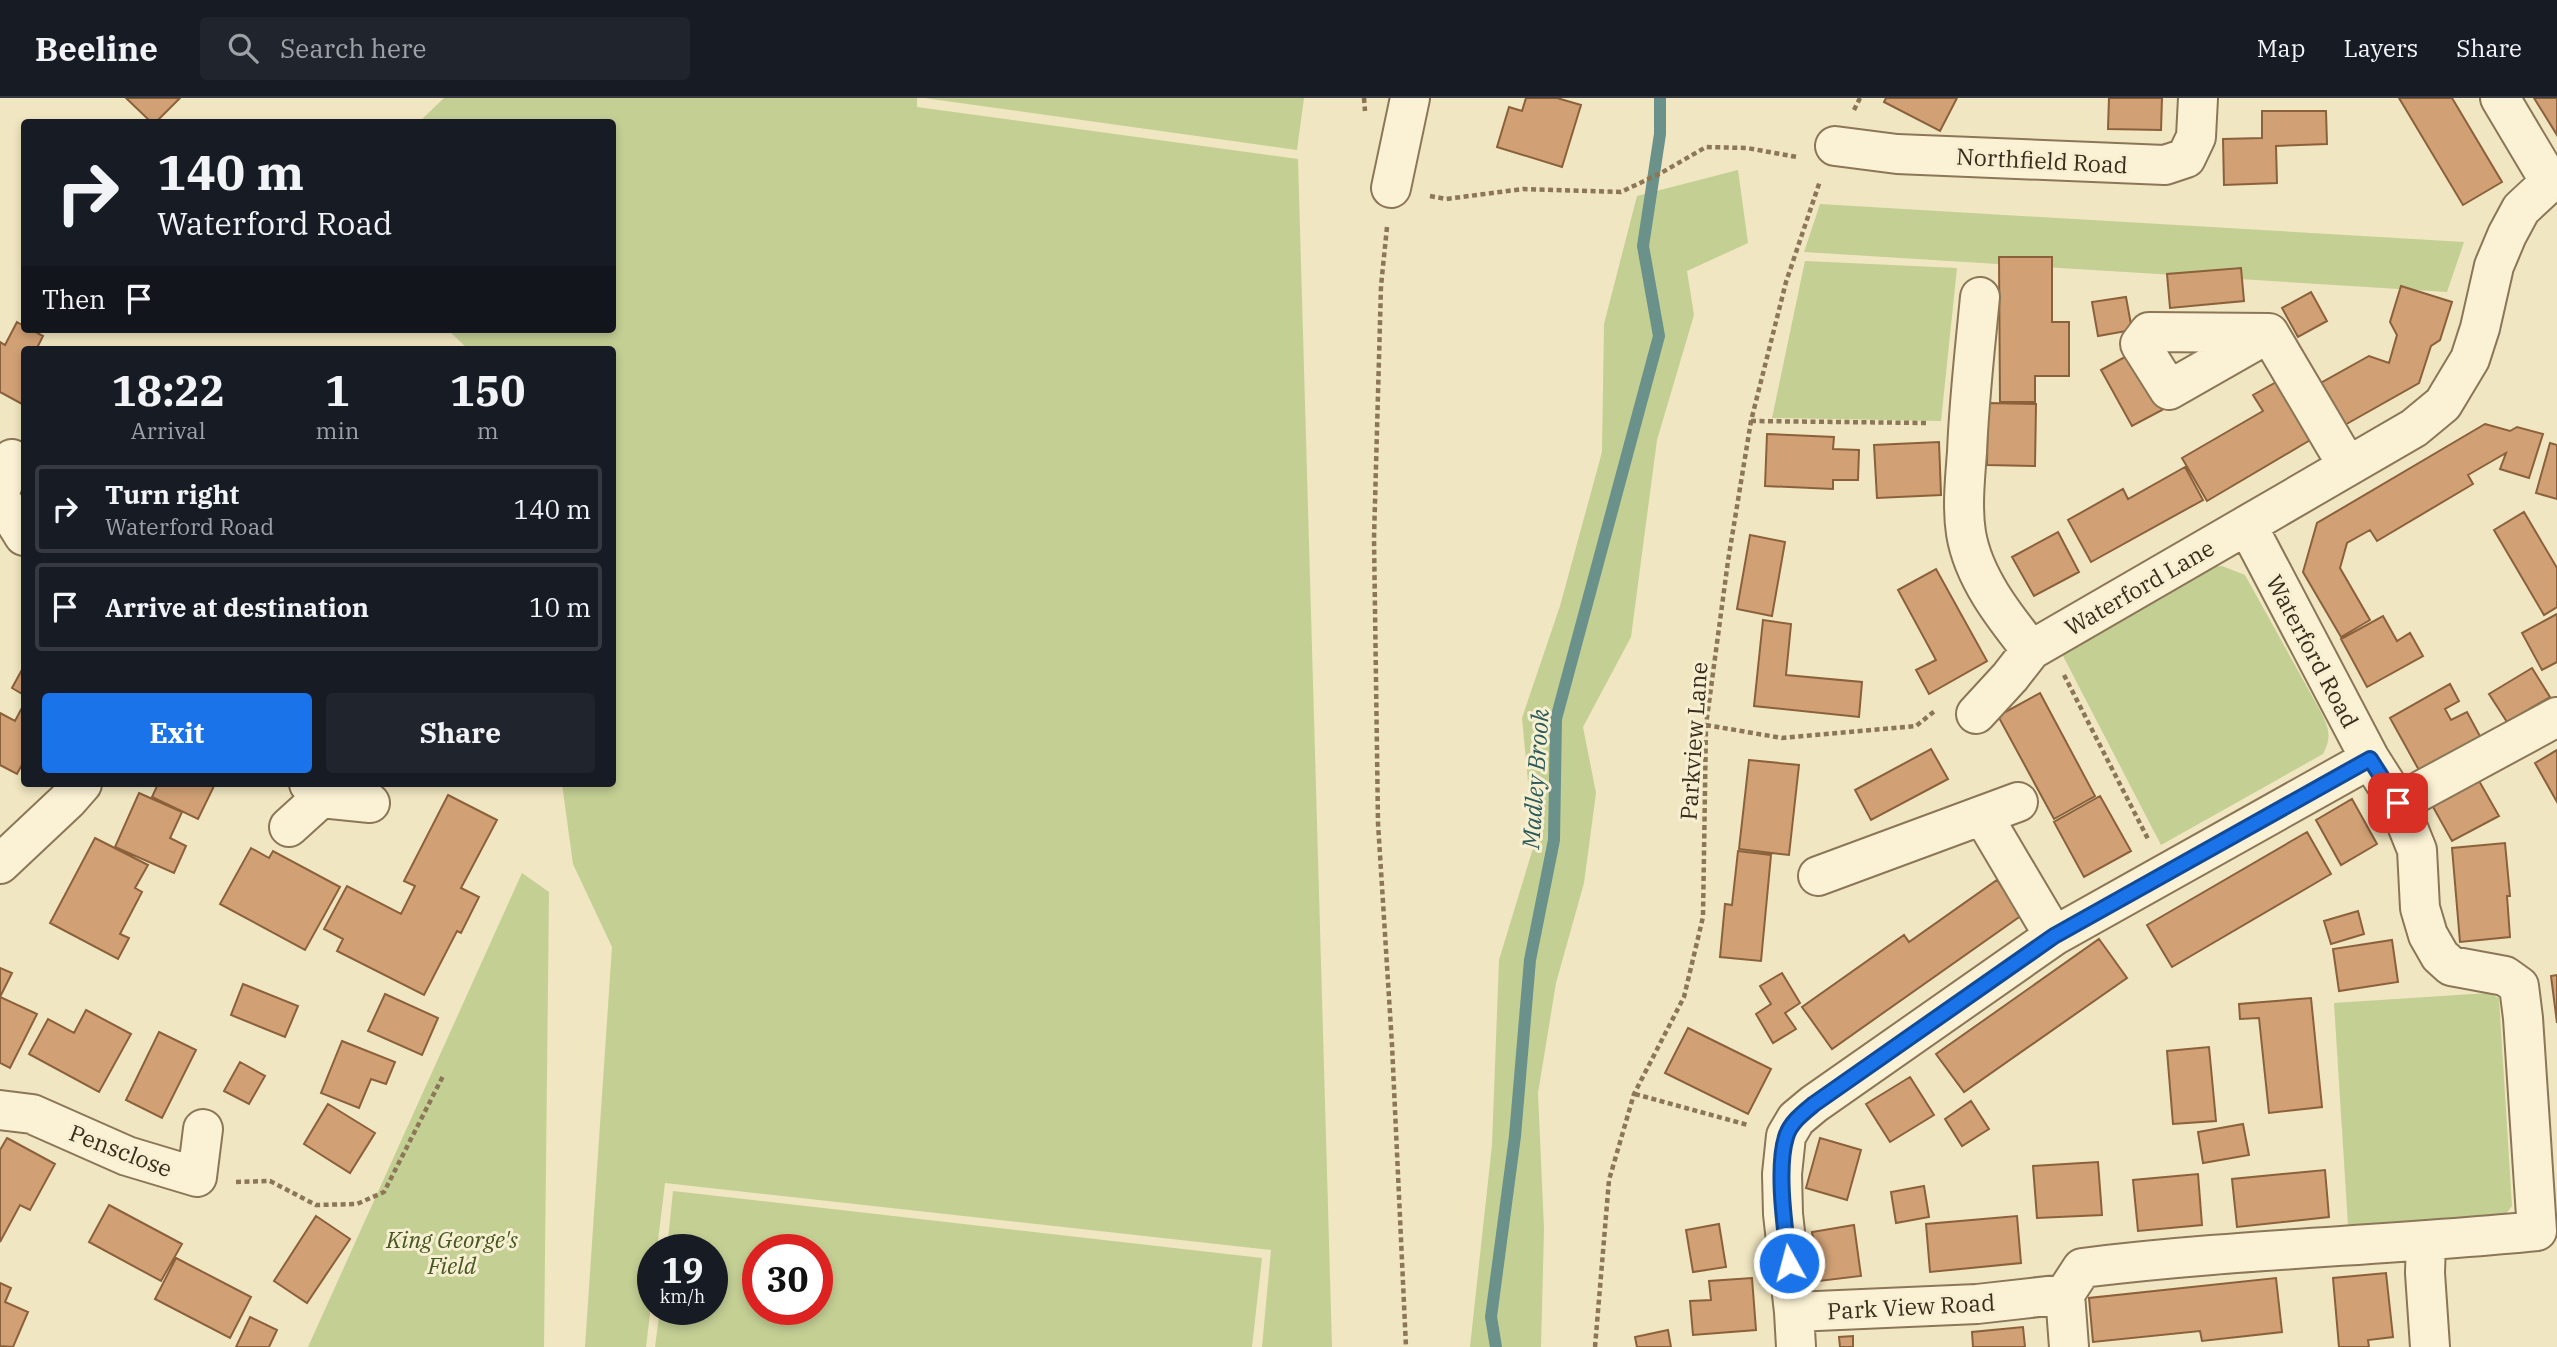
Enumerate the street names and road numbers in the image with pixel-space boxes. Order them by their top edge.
street label: Northfield Road [1956,141,2128,179]
street label: Waterford Lane [2059,532,2219,642]
street label: Waterford Road [2260,569,2366,733]
street label: Parkview Lane [1673,661,1713,821]
street label: Pensclose [65,1117,177,1183]
street label: Park View Road [1826,1287,1996,1325]

